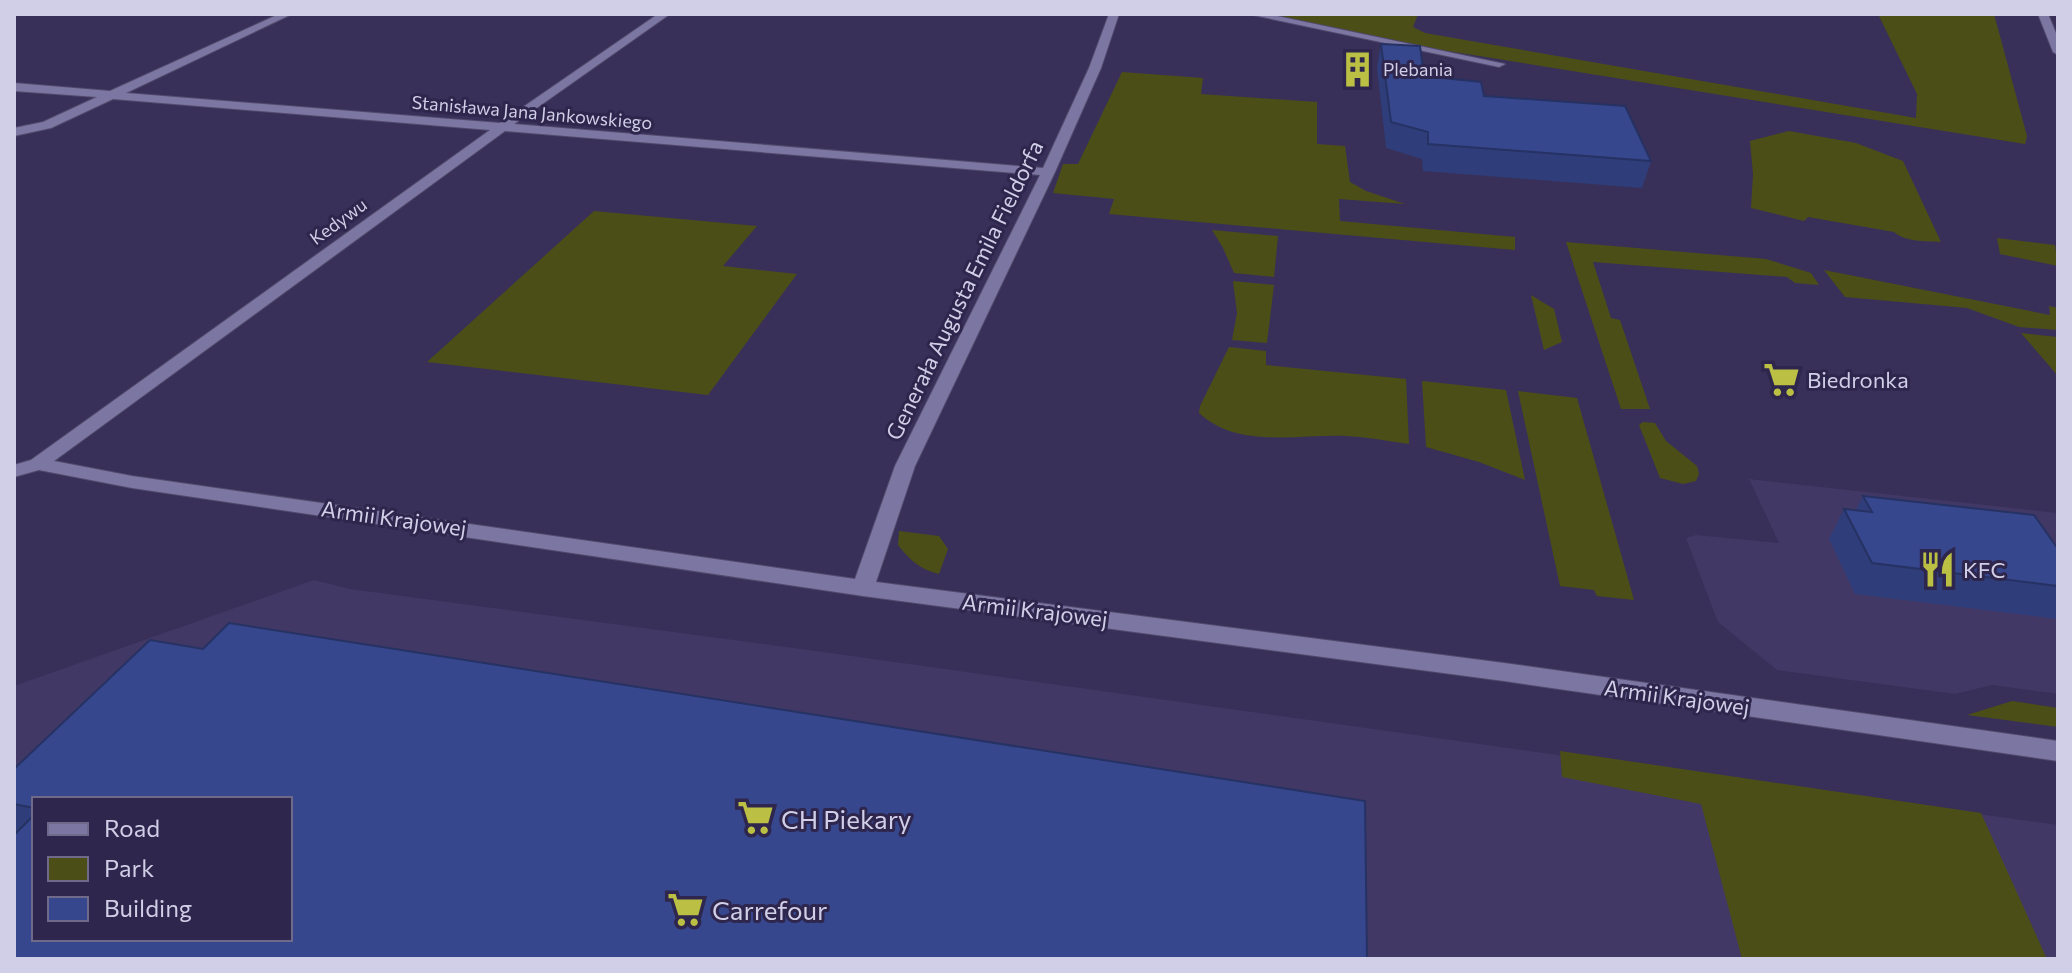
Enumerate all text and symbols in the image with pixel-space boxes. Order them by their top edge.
building icon: Plebania [1338,50,1376,88]
place label: Plebania [1383,58,1453,80]
street label: Stanisława Jana Jankowskiego [411,91,653,133]
street label: Generała Augusta Emila Fieldorfa [880,136,1048,444]
street label: Kedywu [305,193,371,249]
supermarket icon: Biedronka [1762,360,1800,398]
place label: Biedronka [1807,366,1909,393]
street label: Armii Krajowej [320,494,468,542]
restaurant icon: KFC [1918,550,1956,588]
place label: KFC [1963,556,2005,583]
street label: Armii Krajowej [961,588,1109,632]
street label: Armii Krajowej [1603,673,1751,721]
legend [32,797,292,941]
supermarket icon: CH Piekary [736,799,774,837]
place label: CH Piekary [781,803,912,834]
text: Road [104,813,160,842]
text: Park [104,853,154,882]
supermarket icon: Carrefour [667,890,705,928]
text: Building [104,893,192,922]
place label: Carrefour [712,894,827,925]

